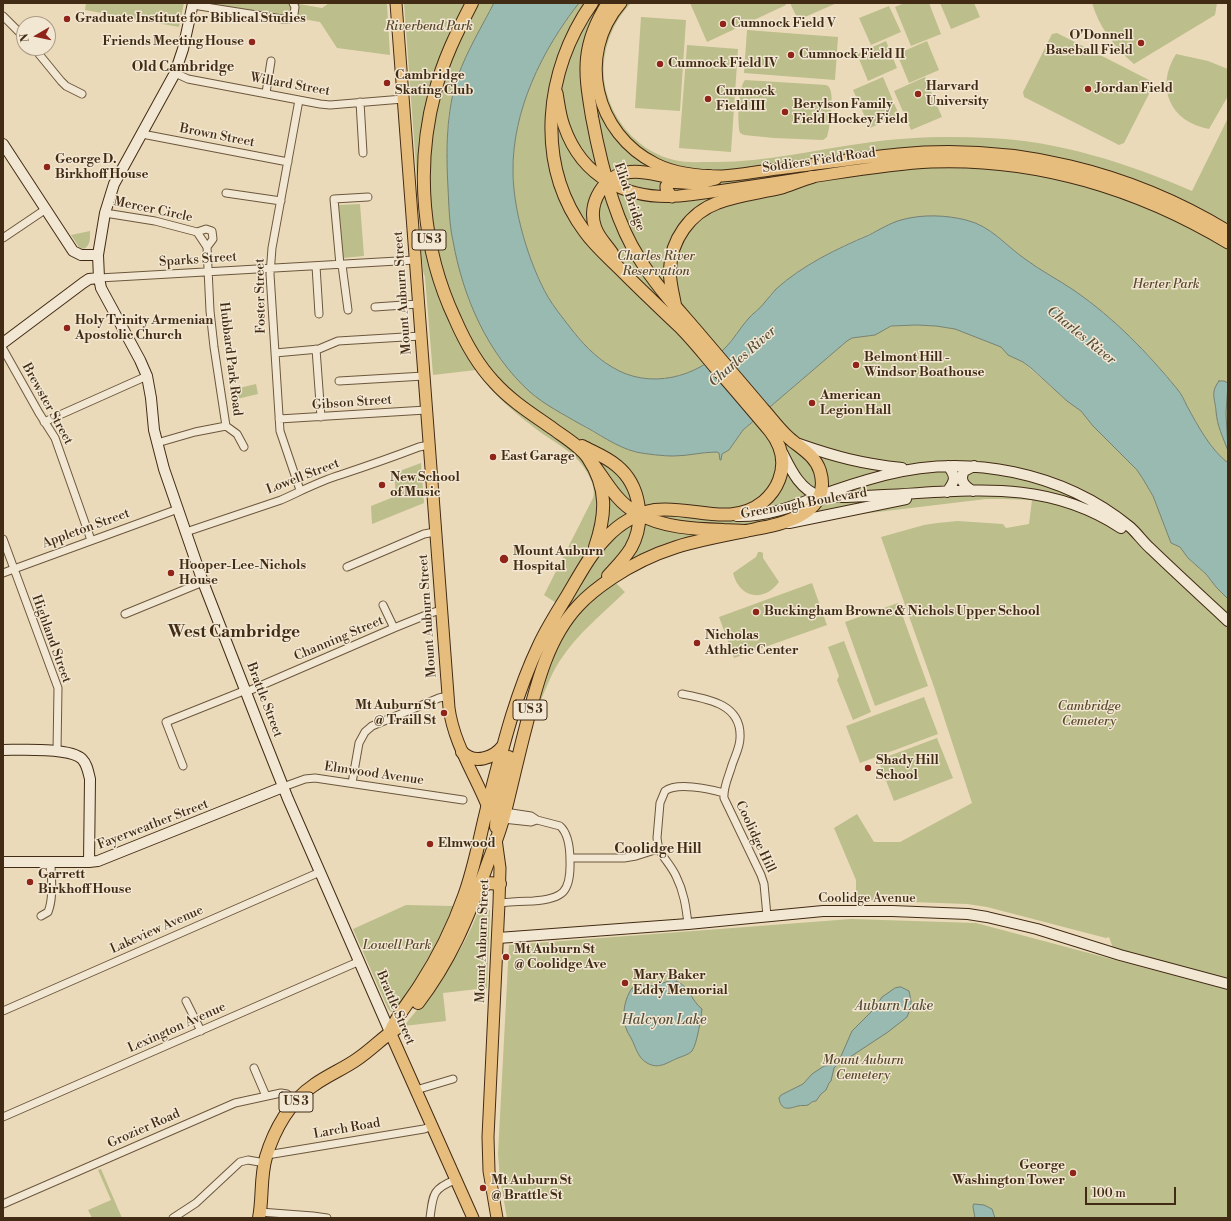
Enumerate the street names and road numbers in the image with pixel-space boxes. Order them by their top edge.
street label: Willard Street [249,70,331,100]
street label: Brown Street [178,121,256,151]
street label: Soldiers Field Road [761,145,877,177]
street label: Eliot Bridge [610,161,648,233]
street label: Mercer Circle [112,194,194,226]
road number: US 3 [412,230,446,250]
street label: Mount Auburn Street [391,231,415,355]
street label: Sparks Street [159,249,237,271]
street label: Foster Street [253,258,269,334]
street label: Hubbard Park Road [215,301,245,417]
street label: Brewster Street [18,361,76,447]
street label: Gibson Street [312,392,392,414]
street label: Lowell Street [264,456,342,498]
street label: Greenough Boulevard [740,485,868,523]
street label: Appleton Street [40,506,132,552]
street label: Mount Auburn Street [416,554,440,678]
street label: Highland Street [28,593,74,685]
street label: Channing Street [292,613,386,665]
street label: Brattle Street [243,660,285,740]
road number: US 3 [513,700,547,720]
street label: Elmwood Avenue [323,759,425,789]
street label: Fayerweather Street [95,797,211,853]
street label: Coolidge Hill [732,799,778,875]
street label: Mount Auburn Street [473,879,493,1003]
street label: Coolidge Avenue [818,891,916,907]
street label: Lakeview Avenue [108,903,206,957]
street label: Brattle Street [372,969,418,1047]
street label: Lexington Avenue [126,999,228,1057]
road number: US 3 [279,1092,313,1112]
street label: Grozier Road [105,1106,183,1152]
street label: Larch Road [312,1115,382,1143]

